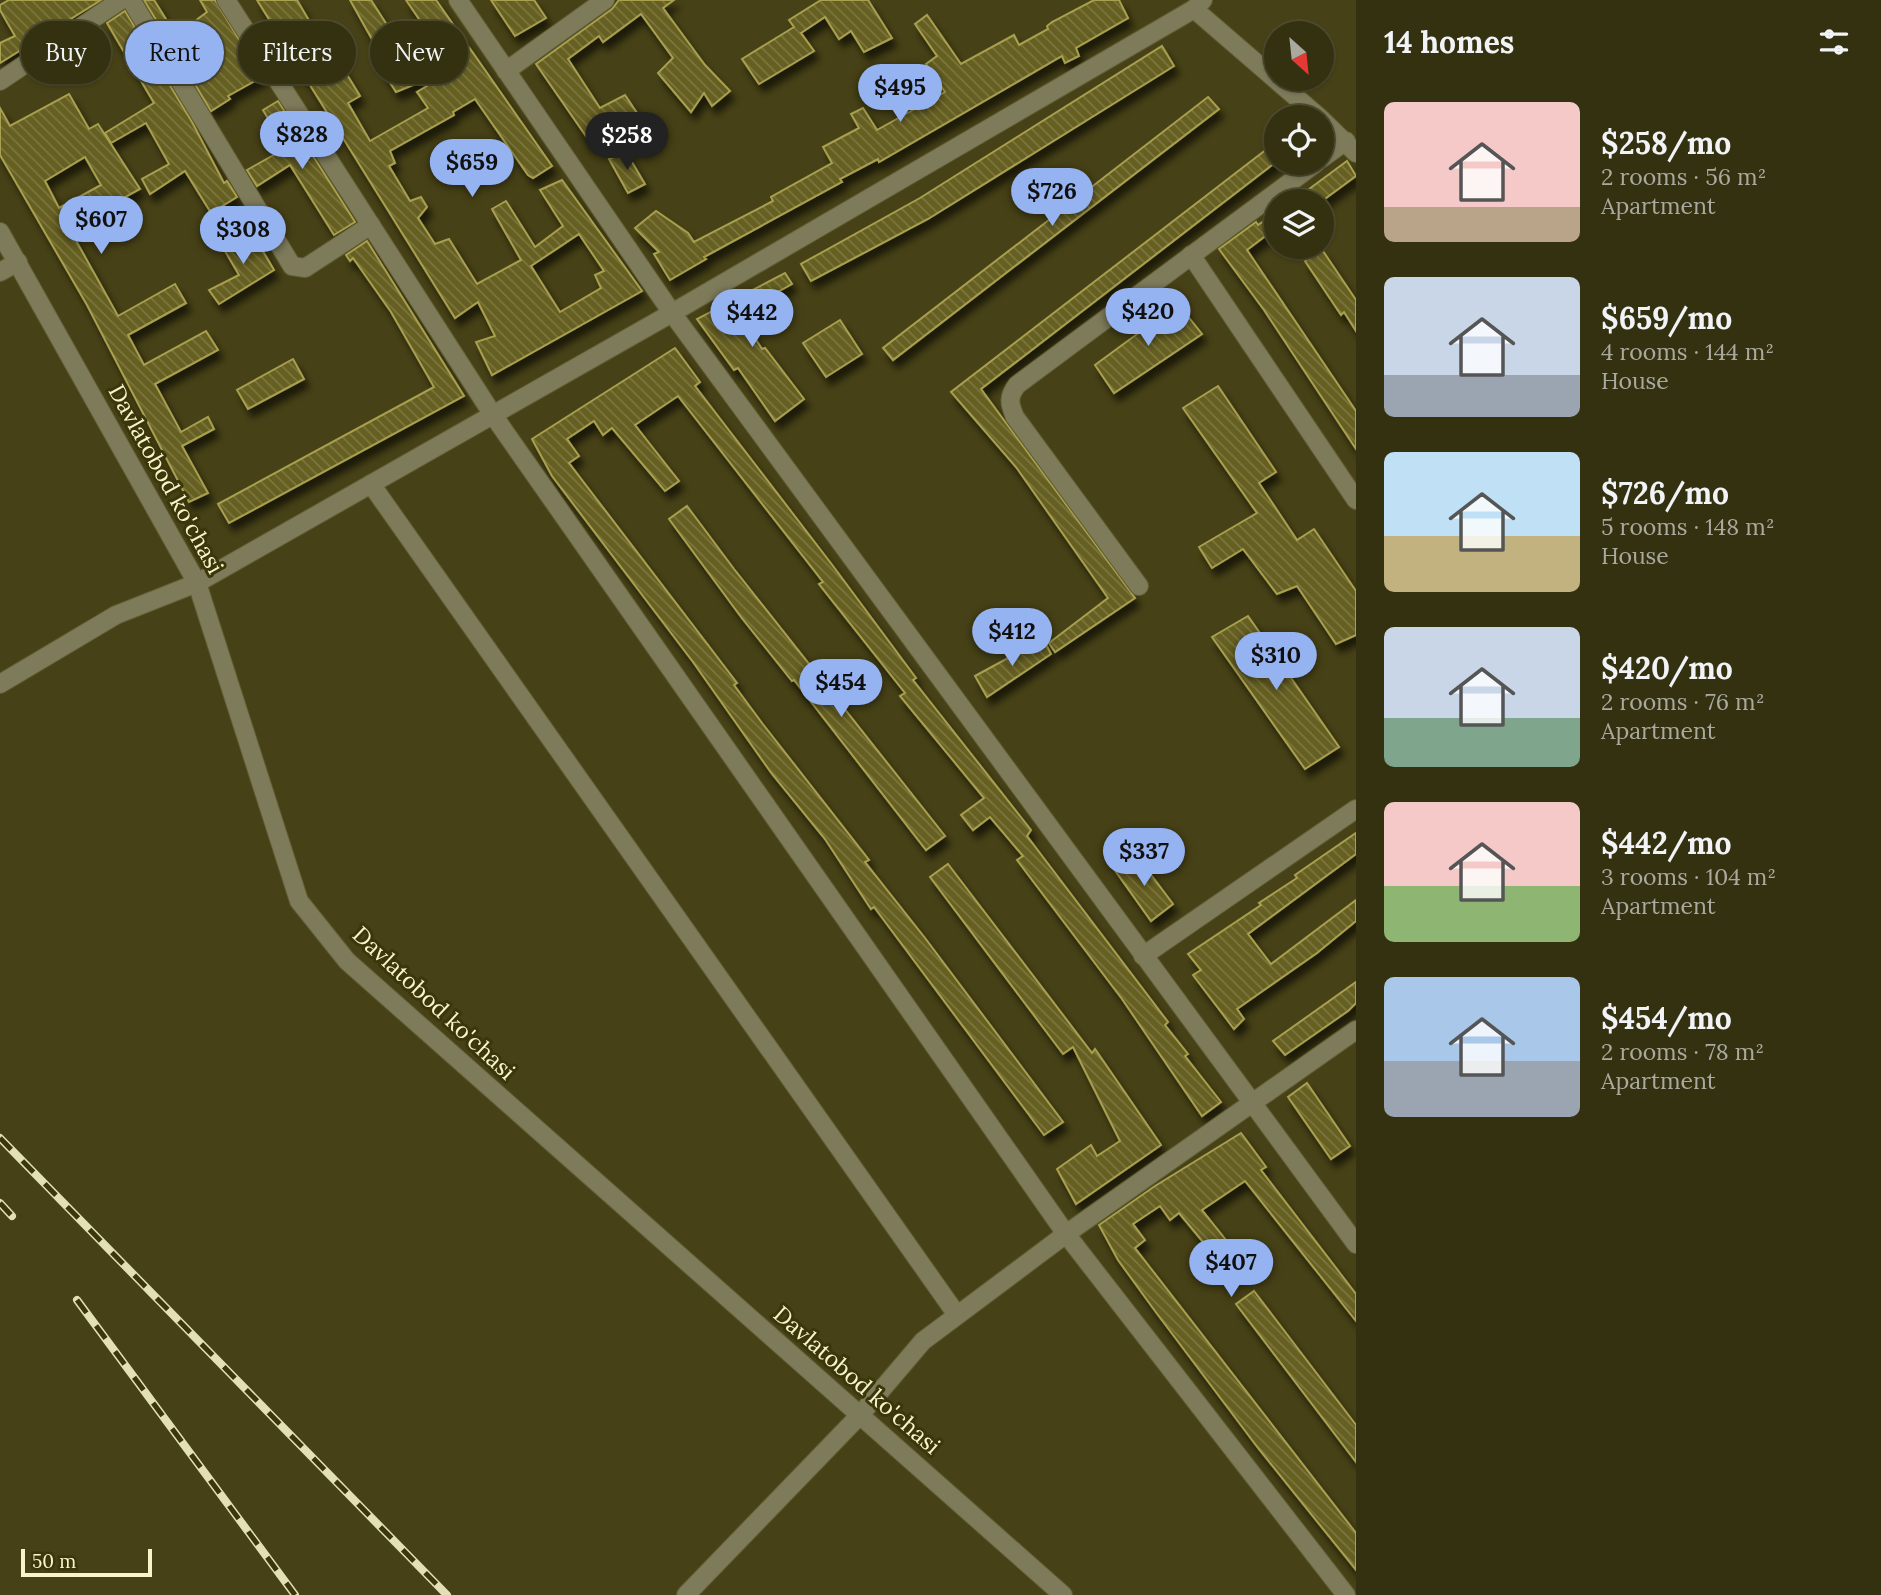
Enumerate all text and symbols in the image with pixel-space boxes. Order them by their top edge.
chip: Buy [21,21,111,84]
chip: Rent [125,21,224,84]
chip: Filters [238,21,356,84]
chip: New [370,21,468,84]
north arrow [1264,21,1334,91]
map controls [1264,21,1334,259]
text: 14 homes [1384,23,1514,61]
icon: filters [1815,23,1853,61]
pin: $495 [859,64,941,124]
text: $495 [874,72,926,101]
button: locate [1264,105,1334,175]
pin: $828 [261,111,343,171]
pin: $258 [586,113,668,172]
text: $828 [276,119,328,148]
text: $258 [601,120,653,149]
text: $258/mo [1601,124,1731,162]
icon: home [1440,130,1524,214]
pin: $659 [431,140,513,199]
text: $659 [446,147,498,176]
text: 2 rooms · 56 m² [1601,162,1766,191]
pin: $726 [1011,168,1093,228]
text: $726 [1027,176,1077,205]
button: layers [1264,189,1334,259]
text: Apartment [1601,191,1716,220]
pin: $607 [60,196,142,256]
text: $607 [75,204,127,233]
pin: $308 [202,206,284,266]
text: $308 [216,214,270,243]
pin: $420 [1107,288,1189,348]
pin: $442 [711,290,793,349]
text: $420 [1122,296,1175,325]
text: $442 [726,297,778,326]
text: $659/mo [1601,299,1732,337]
icon: home [1440,305,1524,389]
text: 4 rooms · 144 m² [1601,337,1774,366]
text: House [1601,366,1669,395]
street label: Davlatobod ko'chasi [102,379,230,578]
text: $726/mo [1601,474,1729,512]
icon: home [1440,480,1524,564]
text: 5 rooms · 148 m² [1601,512,1775,541]
text: House [1601,541,1669,570]
pin: $412 [971,608,1053,668]
text: $412 [988,616,1036,645]
pin: $310 [1235,632,1317,692]
text: $310 [1251,640,1301,669]
text: $420/mo [1601,649,1733,687]
icon: home [1440,655,1524,739]
pin: $454 [800,660,882,719]
text: $454 [815,667,867,696]
text: 2 rooms · 76 m² [1601,687,1765,716]
text: Apartment [1601,716,1716,745]
text: $442/mo [1601,824,1732,862]
pin: $337 [1103,828,1185,888]
icon: home [1440,830,1524,914]
text: $337 [1119,836,1169,865]
text: 3 rooms · 104 m² [1601,862,1776,891]
text: Apartment [1601,891,1716,920]
street label: Davlatobod ko'chasi [347,920,522,1086]
text: $454/mo [1601,999,1732,1037]
icon: home [1440,1005,1524,1089]
text: 2 rooms · 78 m² [1601,1037,1764,1066]
text: Apartment [1601,1066,1716,1095]
pin: $407 [1190,1240,1272,1299]
text: $407 [1205,1247,1257,1276]
street label: Davlatobod ko'chasi [768,1299,947,1460]
scale bar [21,1546,152,1578]
text: 50 m [32,1549,76,1573]

